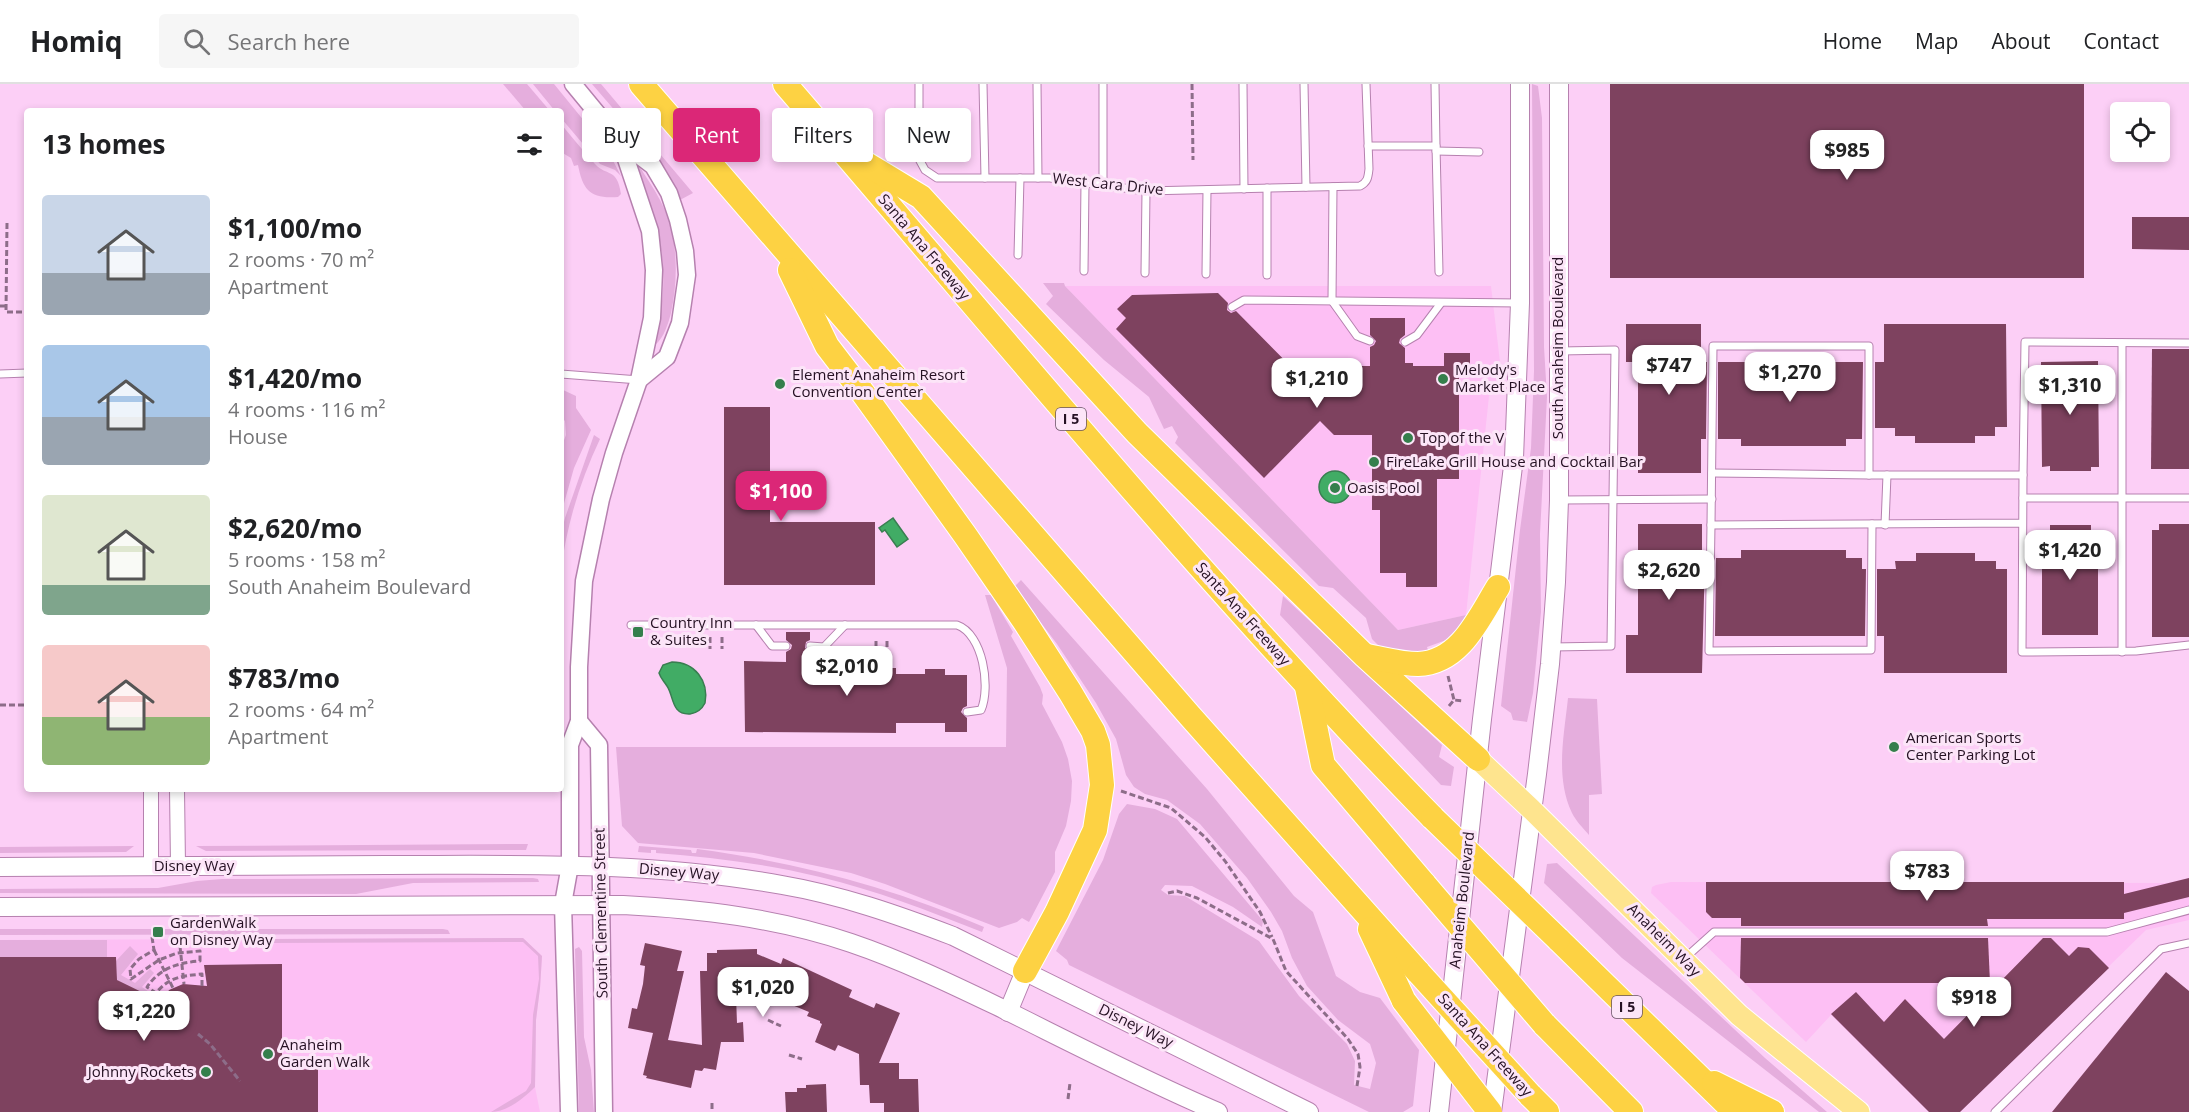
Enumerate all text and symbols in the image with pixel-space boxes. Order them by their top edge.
search box [159,14,579,68]
text: Homiq [30,22,123,60]
icon: search [180,25,213,58]
text: Search here [228,26,350,56]
text: Home [1823,27,1882,55]
text: Map [1915,27,1958,55]
text: About [1991,27,2051,55]
text: Contact [2084,27,2159,55]
map controls [2110,102,2170,162]
button: locate [2110,102,2170,162]
chip: Buy [582,108,661,162]
chip: Rent [673,108,760,162]
chip: Filters [772,108,873,162]
chip: New [885,108,971,162]
text: 13 homes [42,126,166,162]
icon: filters [513,128,546,161]
pin: $985 [1811,130,1883,181]
text: $985 [1824,136,1870,163]
street label: West Cara Drive [1052,167,1165,199]
street label: Santa Ana Freeway [875,189,975,304]
text: $1,100/mo [228,210,362,246]
icon: home [90,219,162,291]
text: 2 rooms · 70 m² [228,246,374,273]
street label: South Anaheim Boulevard [1547,257,1567,439]
text: Apartment [228,273,328,300]
pin: $747 [1633,345,1705,396]
text: $747 [1646,351,1692,378]
pin: $1,270 [1741,352,1839,403]
pin: $1,210 [1268,358,1366,409]
text: $1,270 [1759,358,1821,385]
place label: Melody's Market Place [1455,359,1545,396]
text: $1,420/mo [228,360,362,396]
place label: Element Anaheim Resort Convention Center [792,364,965,401]
text: $1,210 [1286,364,1348,391]
pin: $1,310 [2021,365,2119,416]
icon: home [90,369,162,441]
text: $1,310 [2039,371,2101,398]
marker: Melody's Market Place [1436,372,1450,386]
marker: Element Anaheim Resort Convention Center [773,377,787,391]
text: 4 rooms · 116 m² [228,396,386,423]
road number: I 5 [1056,408,1086,430]
text: House [228,423,288,450]
place label: Top of the V [1420,427,1504,447]
marker: Top of the V [1401,431,1415,445]
place label: FireLake Grill House and Cocktail Bar [1386,451,1643,471]
marker: FireLake Grill House and Cocktail Bar [1367,455,1381,469]
pin: $1,100 [732,471,830,522]
text: $1,100 [750,477,812,504]
place label: Oasis Pool [1347,477,1420,497]
marker: Oasis Pool [1328,481,1342,495]
text: $2,620/mo [228,510,362,546]
icon: home [90,519,162,591]
pin: $1,420 [2021,530,2119,581]
text: $1,420 [2039,536,2101,563]
text: 5 rooms · 158 m² [228,546,386,573]
pin: $2,620 [1620,550,1718,601]
text: $2,620 [1638,556,1700,583]
street label: Santa Ana Freeway [1192,557,1296,670]
text: South Anaheim Boulevard [228,573,471,600]
place label: Country Inn & Suites [650,612,732,649]
marker: Country Inn & Suites [631,625,645,639]
pin: $2,010 [798,646,896,697]
text: $2,010 [816,652,878,679]
text: $783/mo [228,660,340,696]
icon: home [90,669,162,741]
text: 2 rooms · 64 m² [228,696,374,723]
text: Apartment [228,723,328,750]
place label: American Sports Center Parking Lot [1906,727,2035,764]
marker: American Sports Center Parking Lot [1887,740,1901,754]
street label: South Clementine Street [589,828,611,998]
street label: Anaheim Boulevard [1444,830,1478,969]
pin: $783 [1891,851,1963,902]
street label: Disney Way [154,855,235,875]
text: $783 [1904,857,1950,884]
street label: Disney Way [638,858,721,885]
street label: Anaheim Way [1624,898,1706,981]
place label: GardenWalk on Disney Way [170,912,273,949]
marker: GardenWalk on Disney Way [151,925,165,939]
pin: $1,020 [714,967,812,1018]
text: $1,020 [732,973,794,1000]
pin: $918 [1938,977,2010,1028]
text: $918 [1951,983,1997,1010]
street label: Santa Ana Freeway [1434,988,1538,1101]
pin: $1,220 [95,991,193,1042]
road number: I 5 [1612,996,1642,1018]
text: $1,220 [113,997,175,1024]
street label: Disney Way [1096,998,1177,1052]
place label: Anaheim Garden Walk [280,1034,370,1071]
marker: Anaheim Garden Walk [261,1047,275,1061]
place label: Johnny Rockets [86,1061,194,1081]
marker: Johnny Rockets [199,1065,213,1079]

